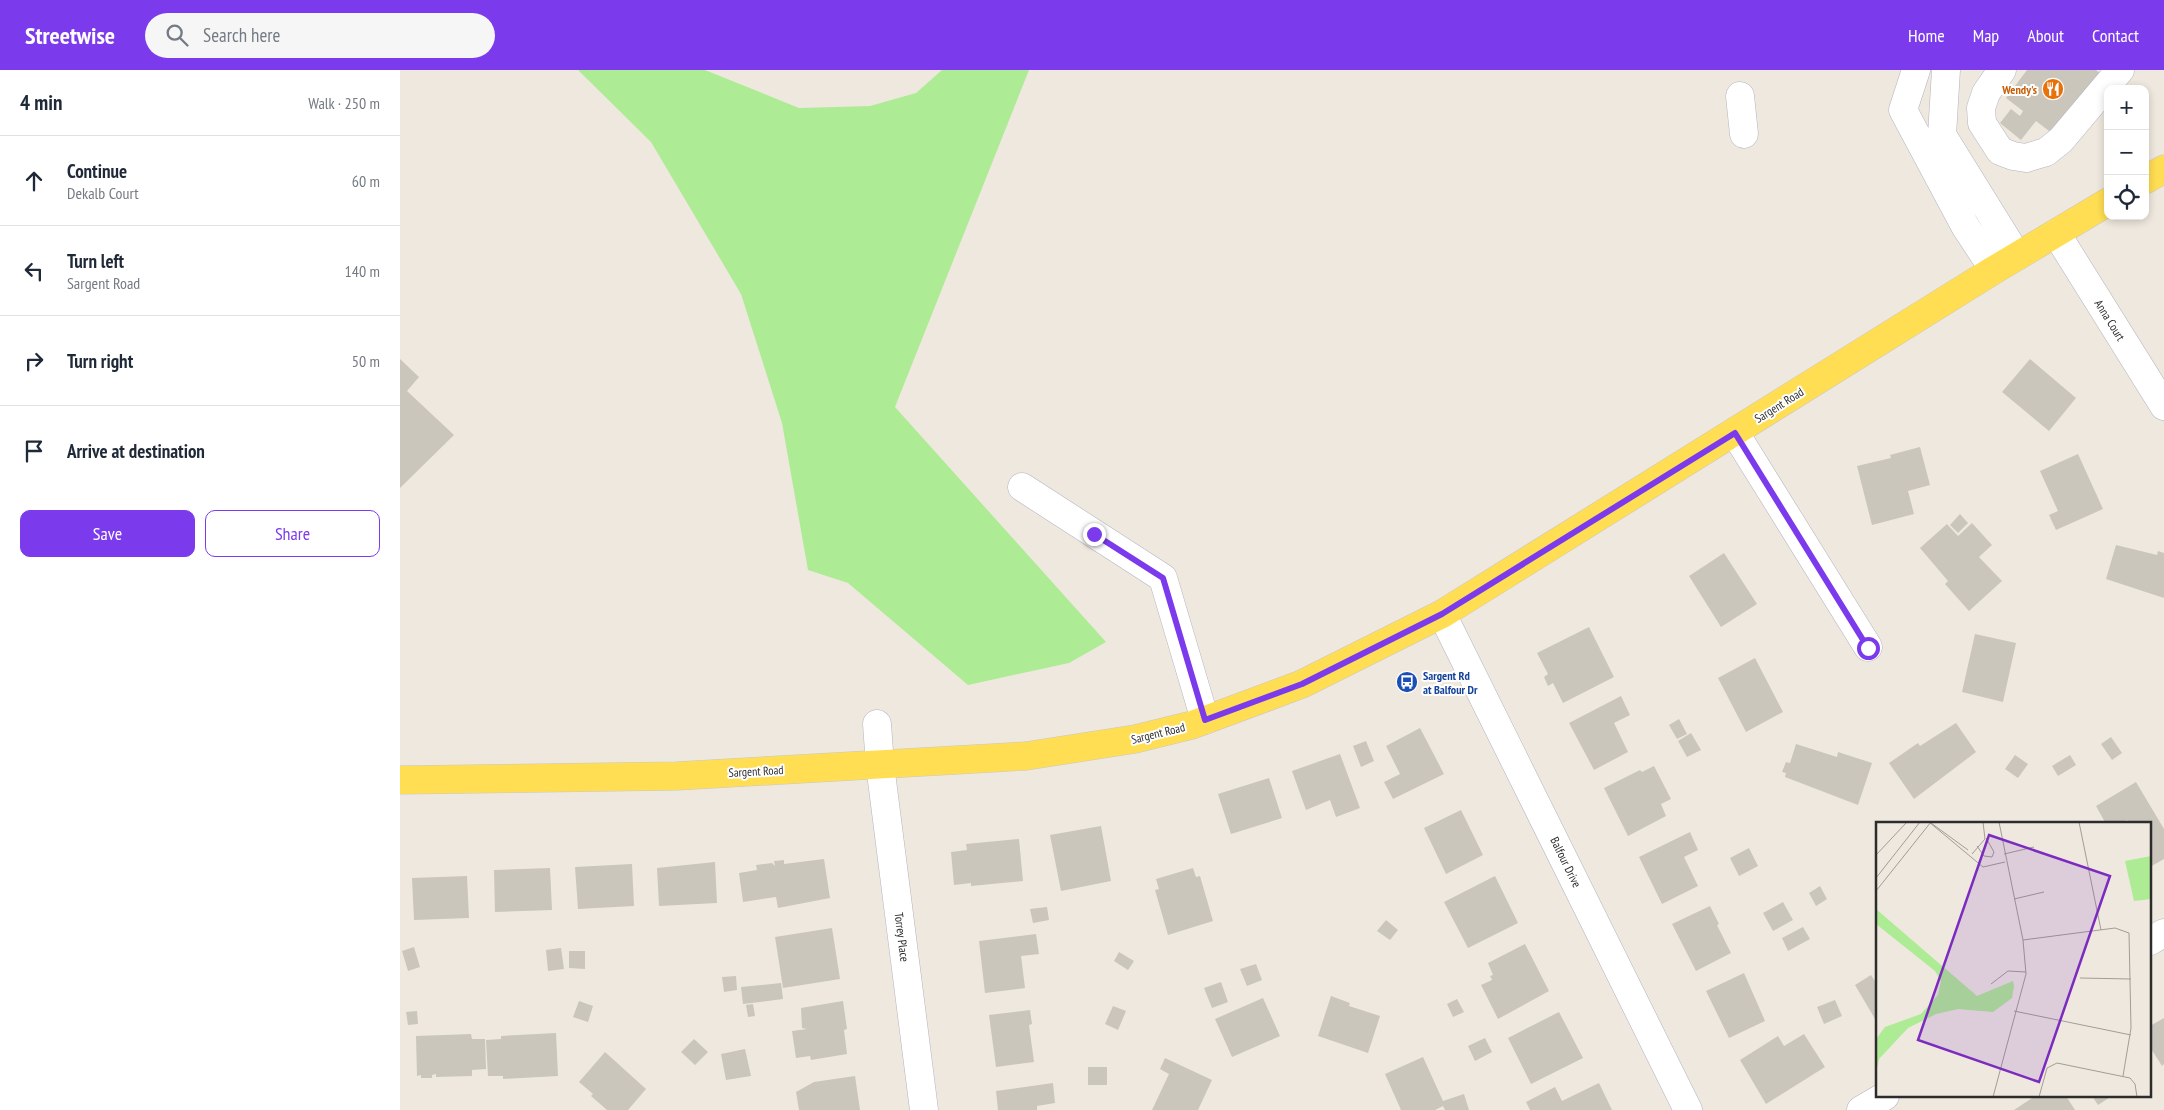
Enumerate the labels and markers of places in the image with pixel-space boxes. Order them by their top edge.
restaurant icon: Wendy's [2041,77,2065,101]
place label: Wendy's [2001,82,2037,97]
place label: Sargent Rd at Balfour Dr [1423,668,1478,697]
bus stop icon: Sargent Rd at Balfour Dr [1395,670,1419,694]

